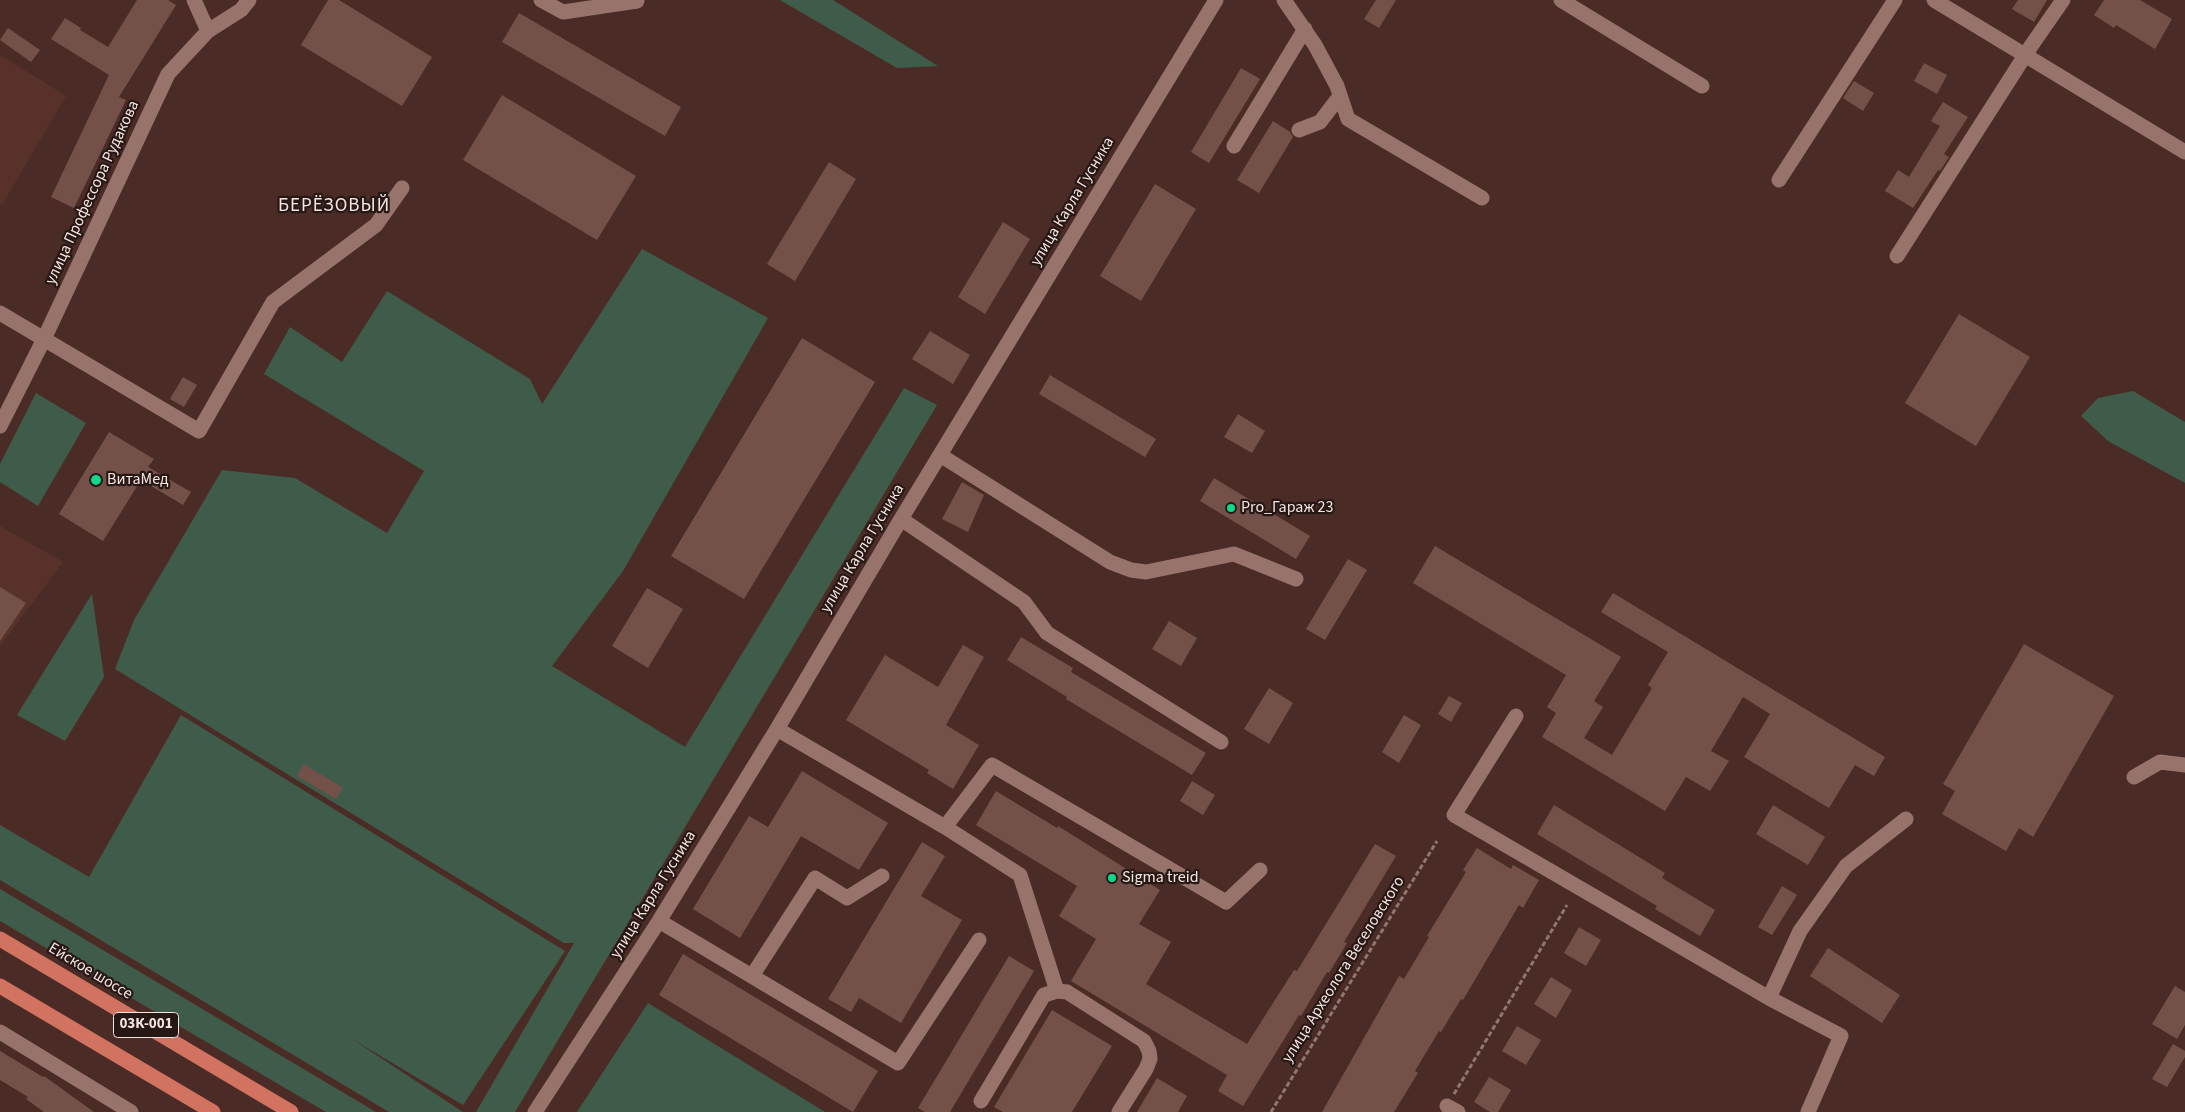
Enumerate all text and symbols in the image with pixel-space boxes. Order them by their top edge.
street label: улица Профессора Рудакова [42,98,144,288]
street label: улица Карла Гусника [1027,134,1119,270]
district label: БЕРЁЗОВЫЙ [277,196,391,218]
place label: ВитаMед [107,470,169,490]
marker: ВитаMед [89,473,103,487]
street label: улица Карла Гусника [817,481,909,617]
place label: Pro_Гараж 23 [1241,498,1334,518]
marker: Pro_Гараж 23 [1225,502,1237,514]
street label: улица Карла Гусника [607,828,701,962]
place label: Sigma treid [1122,868,1199,888]
marker: Sigma treid [1106,872,1118,884]
street label: улица Археолога Веселовского [1279,873,1409,1067]
street label: Ейское шоссе [44,939,136,1005]
road number: 03К-001 [114,1012,178,1038]

